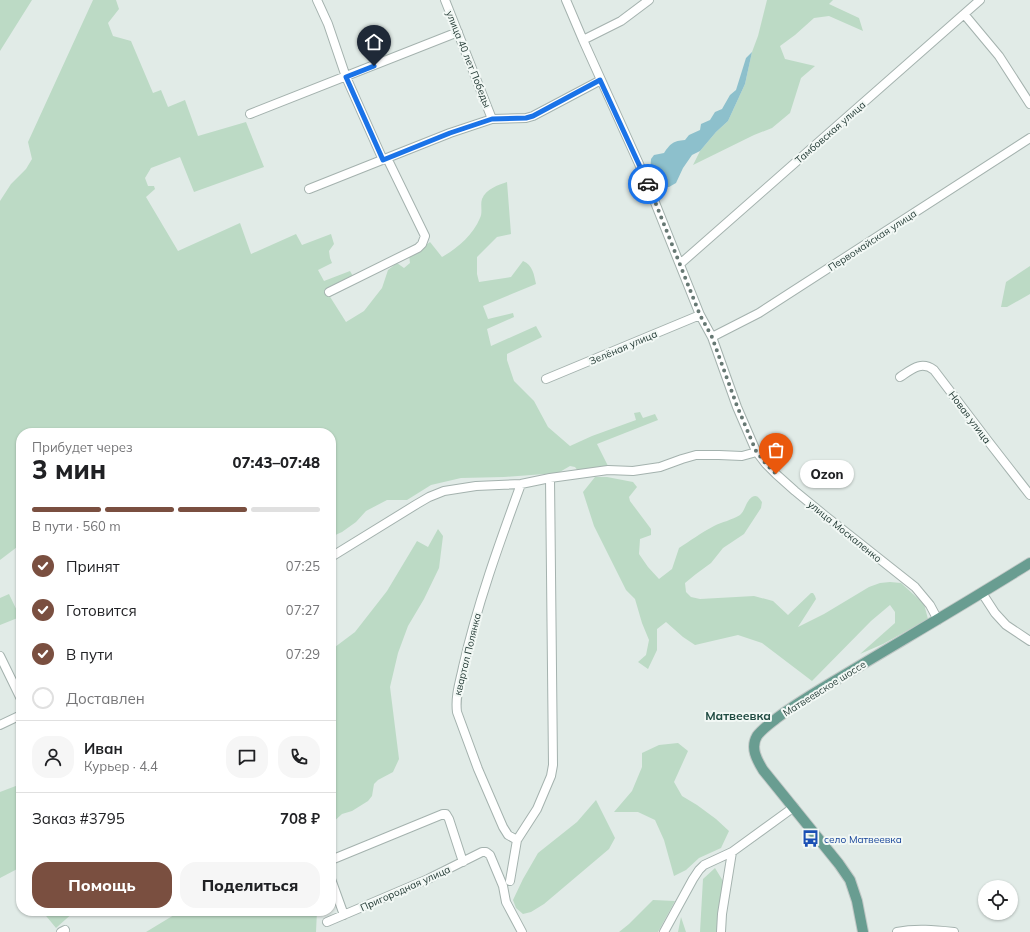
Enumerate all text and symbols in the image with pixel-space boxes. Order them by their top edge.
street label: улица 40 лет Победы [443,9,494,110]
pin [357,25,391,66]
icon: home [363,31,385,53]
street label: Тамбовская улица [792,98,868,167]
courier [628,164,668,204]
icon: car [637,173,659,195]
street label: Первомайская улица [825,207,919,274]
street label: Зелёная улица [587,327,659,368]
street label: Новая улица [946,388,994,446]
pin [759,433,793,474]
text: Прибудет через [32,439,133,455]
icon: bag [765,439,787,461]
text: 3 мин [32,453,106,486]
text: 07:43–07:48 [233,453,320,472]
callout: Ozon [800,460,854,488]
text: Ozon [811,466,843,482]
street label: улица Москаленко [805,498,884,565]
text: В пути · 560 m [32,518,121,534]
icon: check [32,555,54,577]
text: Принят [66,557,120,576]
text: 07:25 [286,558,320,574]
icon: check [32,599,54,621]
text: Готовится [66,601,137,620]
text: 07:27 [286,602,320,618]
street label: квартал Полянка [451,612,484,697]
icon: check [32,643,54,665]
text: В пути [66,645,113,664]
text: 07:29 [286,646,320,662]
street label: Матвеевское шоссе [780,657,869,719]
text: Доставлен [66,689,145,708]
district label: Матвеевка [705,708,771,723]
button: person [32,736,74,778]
button: chat [226,736,268,778]
button: phone [278,736,320,778]
text: Иван [84,739,123,758]
text: Курьер · 4.4 [84,758,158,774]
text: Заказ #3795 [32,809,125,828]
text: 708 ₽ [280,809,320,828]
bus stop icon: село Матвеевка [801,829,821,849]
place label: село Матвеевка [824,833,902,846]
button: Помощь [32,862,172,908]
button: Поделиться [180,862,320,908]
street label: Пригородная улица [358,863,452,914]
map controls [978,880,1018,920]
button: locate [978,880,1018,920]

